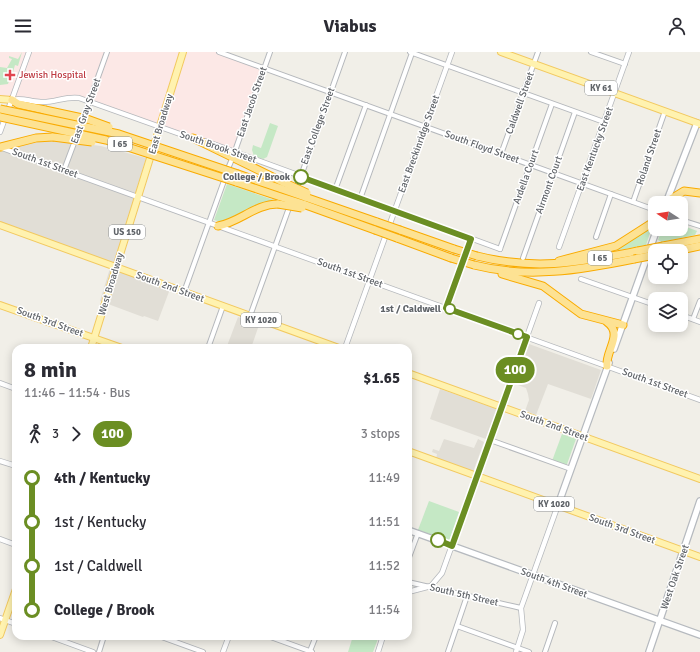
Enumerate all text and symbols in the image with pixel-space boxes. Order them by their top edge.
icon: menu [12,15,34,37]
text: Viabus [323,15,377,37]
icon: person [666,15,688,37]
street label: East Jacob Street [234,65,270,139]
marker: Jewish Hospital [4,69,16,81]
place label: Jewish Hospital [19,69,86,81]
street label: Caldwell Street [503,70,537,136]
street label: East Gray Street [69,76,104,145]
road number: KY 61 [585,81,617,95]
street label: East College Street [298,85,338,166]
street label: East Broadway [146,92,176,156]
street label: East Breckinridge Street [396,93,442,195]
street label: East Kentucky Street [574,105,616,193]
street label: Roland Street [634,127,664,186]
street label: South Brook Street [178,128,258,166]
street label: South Floyd Street [443,128,521,166]
road number: I 65 [108,137,132,151]
street label: South 1st Street [11,146,80,181]
street label: Ardella Court [511,148,542,206]
street label: Airmont Court [533,154,565,216]
marker: College / Brook [293,169,309,185]
place label: College / Brook [223,171,291,183]
north arrow [648,196,688,236]
map controls [648,196,688,332]
road number: US 150 [109,225,145,239]
button: locate [648,244,688,284]
street label: West Broadway [96,251,126,317]
road number: I 65 [588,251,612,265]
street label: South 1st Street [316,256,385,291]
street label: South 2nd Street [134,269,206,305]
button: layers [648,292,688,332]
place label: 1st / Caldwell [380,303,441,315]
marker: 1st / Caldwell [444,303,456,315]
street label: South 3rd Street [15,304,85,340]
road number: KY 1020 [241,313,281,327]
unlabelled marker [512,328,524,340]
text: 8 min [24,356,77,383]
line badge: 100 [492,357,538,383]
text: 100 [504,361,526,378]
street label: South 1st Street [621,366,690,401]
text: $1.65 [363,369,400,387]
text: 11:46 – 11:54 · Bus [24,385,130,401]
street label: South 2nd Street [518,408,590,444]
icon: walk [24,423,46,445]
icon: forward [65,423,87,445]
text: 100 [101,425,124,442]
text: 3 [52,426,59,442]
text: 3 stops [361,426,400,442]
text: 4th / Kentucky [54,469,150,487]
text: 11:49 [368,470,400,486]
road number: KY 1020 [534,497,574,511]
street label: South 3rd Street [587,511,657,547]
text: 1st / Kentucky [54,513,146,531]
text: 11:51 [368,514,400,530]
unlabelled marker [430,532,446,548]
street label: West Oak Street [658,542,692,611]
text: 1st / Caldwell [54,557,142,575]
text: 11:52 [368,558,400,574]
street label: South 4th Street [519,565,589,601]
street label: South 5th Street [429,581,500,609]
text: College / Brook [54,601,155,619]
text: 11:54 [368,602,400,618]

